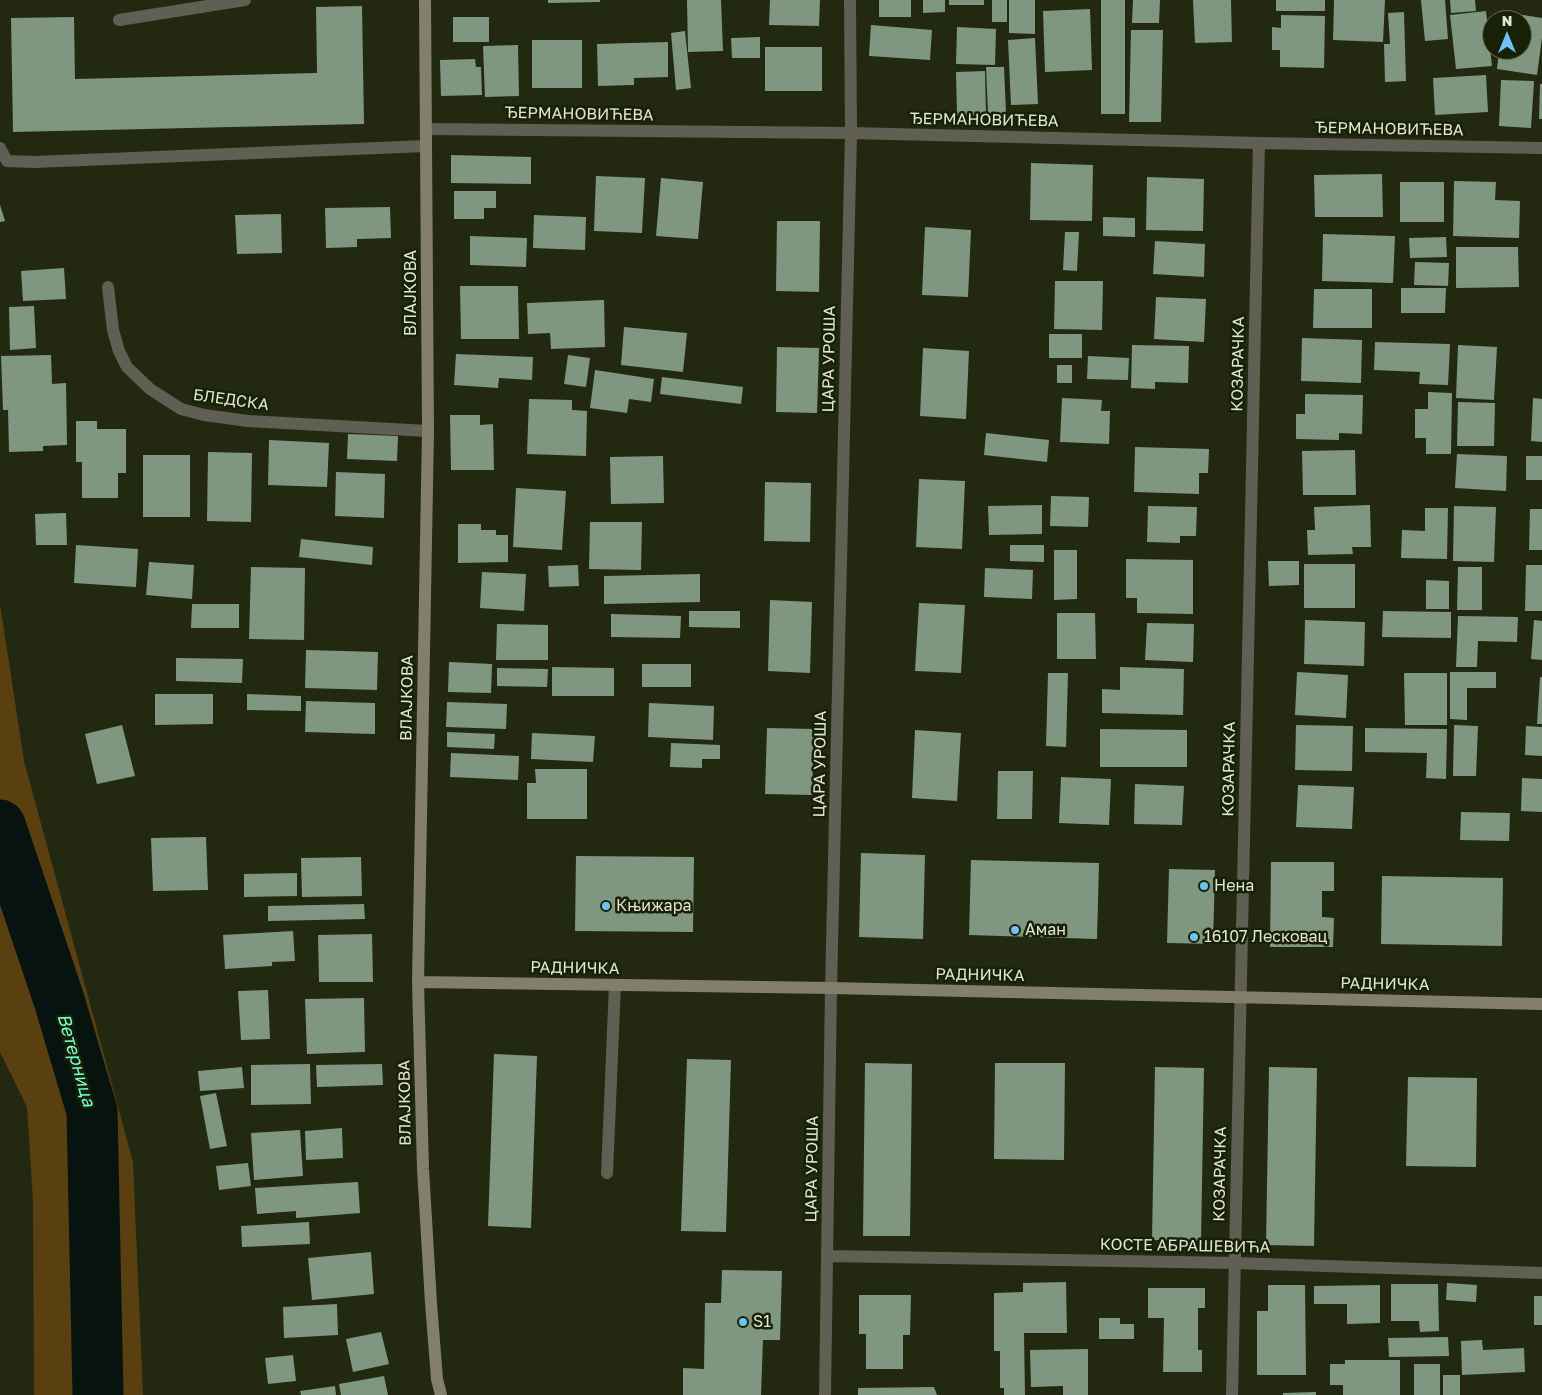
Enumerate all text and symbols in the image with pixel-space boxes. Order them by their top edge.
north arrow [1482,10,1532,60]
text: N [1502,12,1512,29]
street label: ЂЕРМАНОВИЋЕВА [504,103,654,125]
street label: ЂЕРМАНОВИЋЕВА [909,109,1059,131]
street label: ЂЕРМАНОВИЋЕВА [1314,118,1464,140]
street label: ВЛАЈКОВА [401,250,421,336]
street label: ЦАРА УРОША [818,306,840,412]
street label: КОЗАРАЧКА [1228,316,1248,412]
street label: БЛЕДСКА [192,385,270,415]
street label: ВЛАЈКОВА [397,655,417,741]
street label: ЦАРА УРОША [809,711,831,817]
street label: КОЗАРАЧКА [1219,721,1239,817]
place label: Нена [1214,876,1254,896]
marker: Нена [1198,880,1210,892]
place label: Књижара [616,896,692,916]
marker: Књижара [600,900,612,912]
place label: Аман [1025,920,1066,940]
marker: Аман [1009,924,1021,936]
place label: 16107 Лесковац [1204,927,1328,947]
marker: 16107 Лесковац [1188,931,1200,943]
street label: РАДНИЧКА [530,958,620,978]
street label: РАДНИЧКА [935,965,1025,985]
street label: РАДНИЧКА [1340,974,1430,994]
water label: Ветерница [52,1011,100,1109]
street label: ВЛАЈКОВА [395,1060,415,1146]
street label: ЦАРА УРОША [801,1116,823,1222]
street label: КОЗАРАЧКА [1210,1126,1230,1222]
street label: КОСТЕ АБРАШЕВИЋА [1100,1235,1270,1257]
place label: S1 [753,1312,771,1332]
marker: S1 [737,1316,749,1328]

